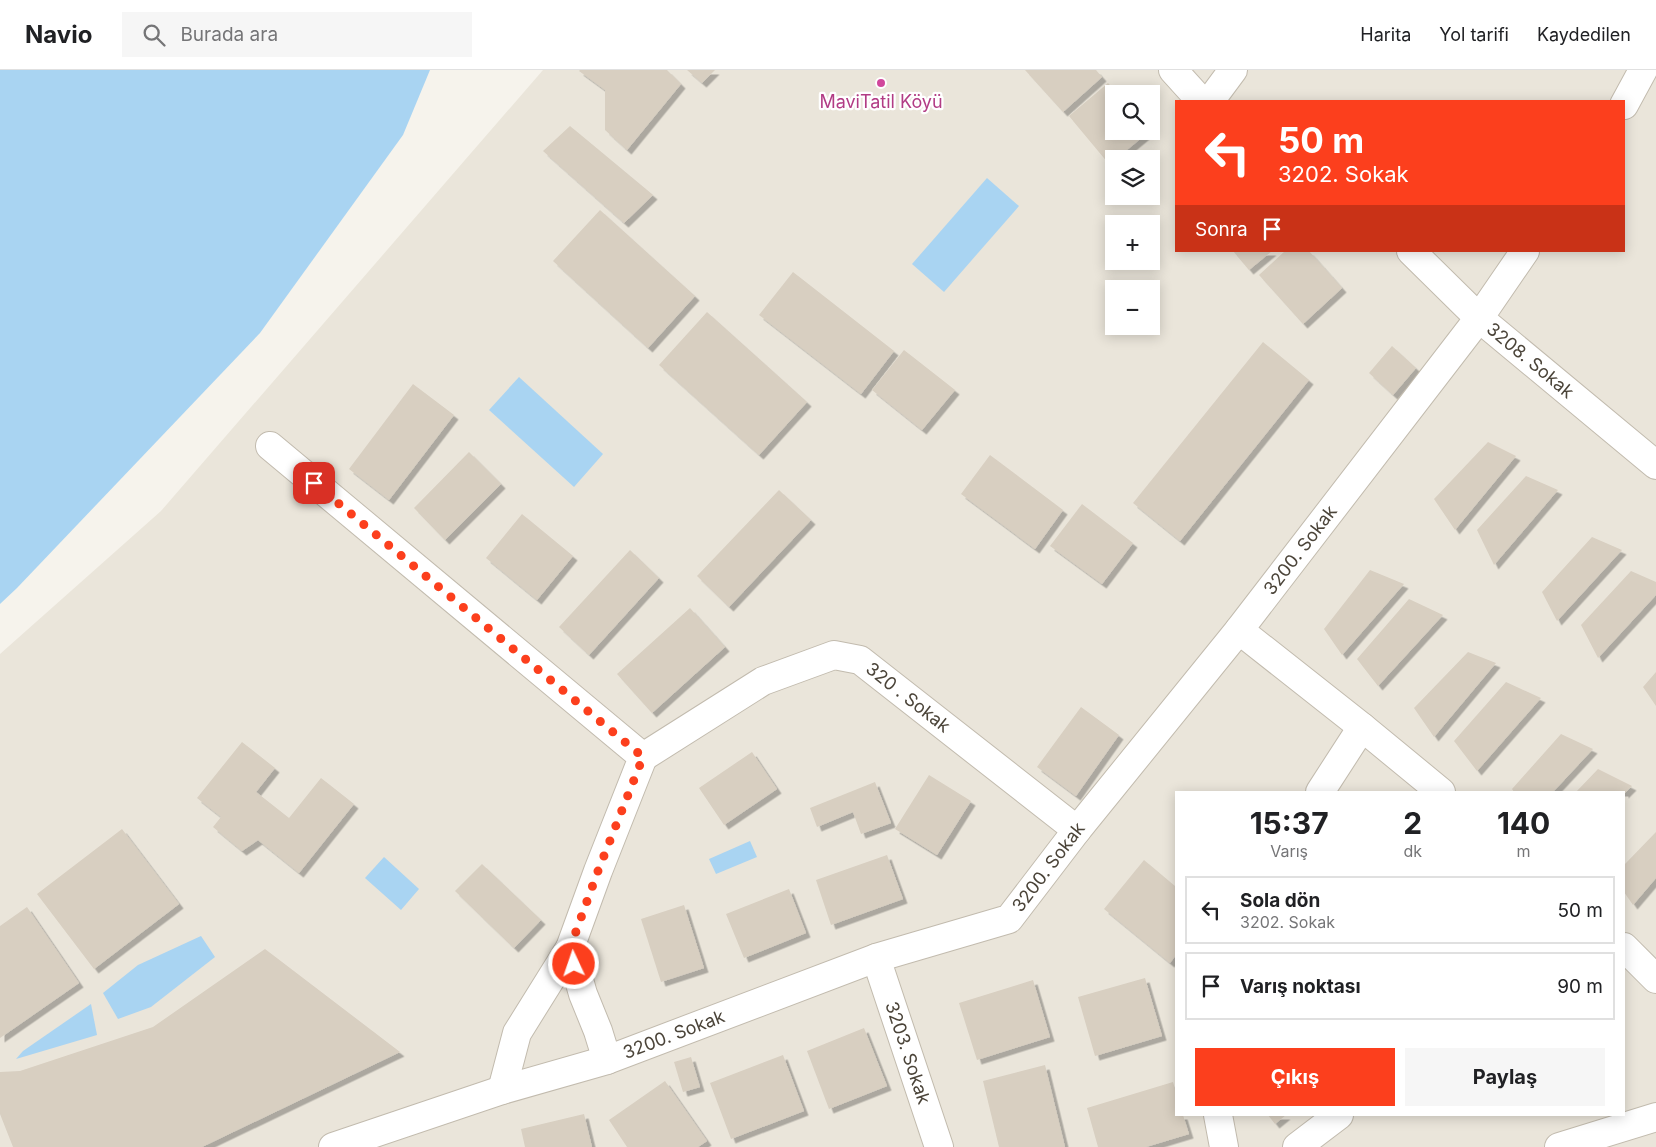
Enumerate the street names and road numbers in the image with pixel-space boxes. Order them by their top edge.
street label: 3208. Sokak [1483,318,1578,402]
street label: 3200. Sokak [1259,501,1341,599]
street label: 320 . Sokak [862,658,955,737]
street label: 3200. Sokak [1007,818,1089,916]
street label: 3203. Sokak [881,999,935,1107]
street label: 3200. Sokak [620,1005,727,1063]

